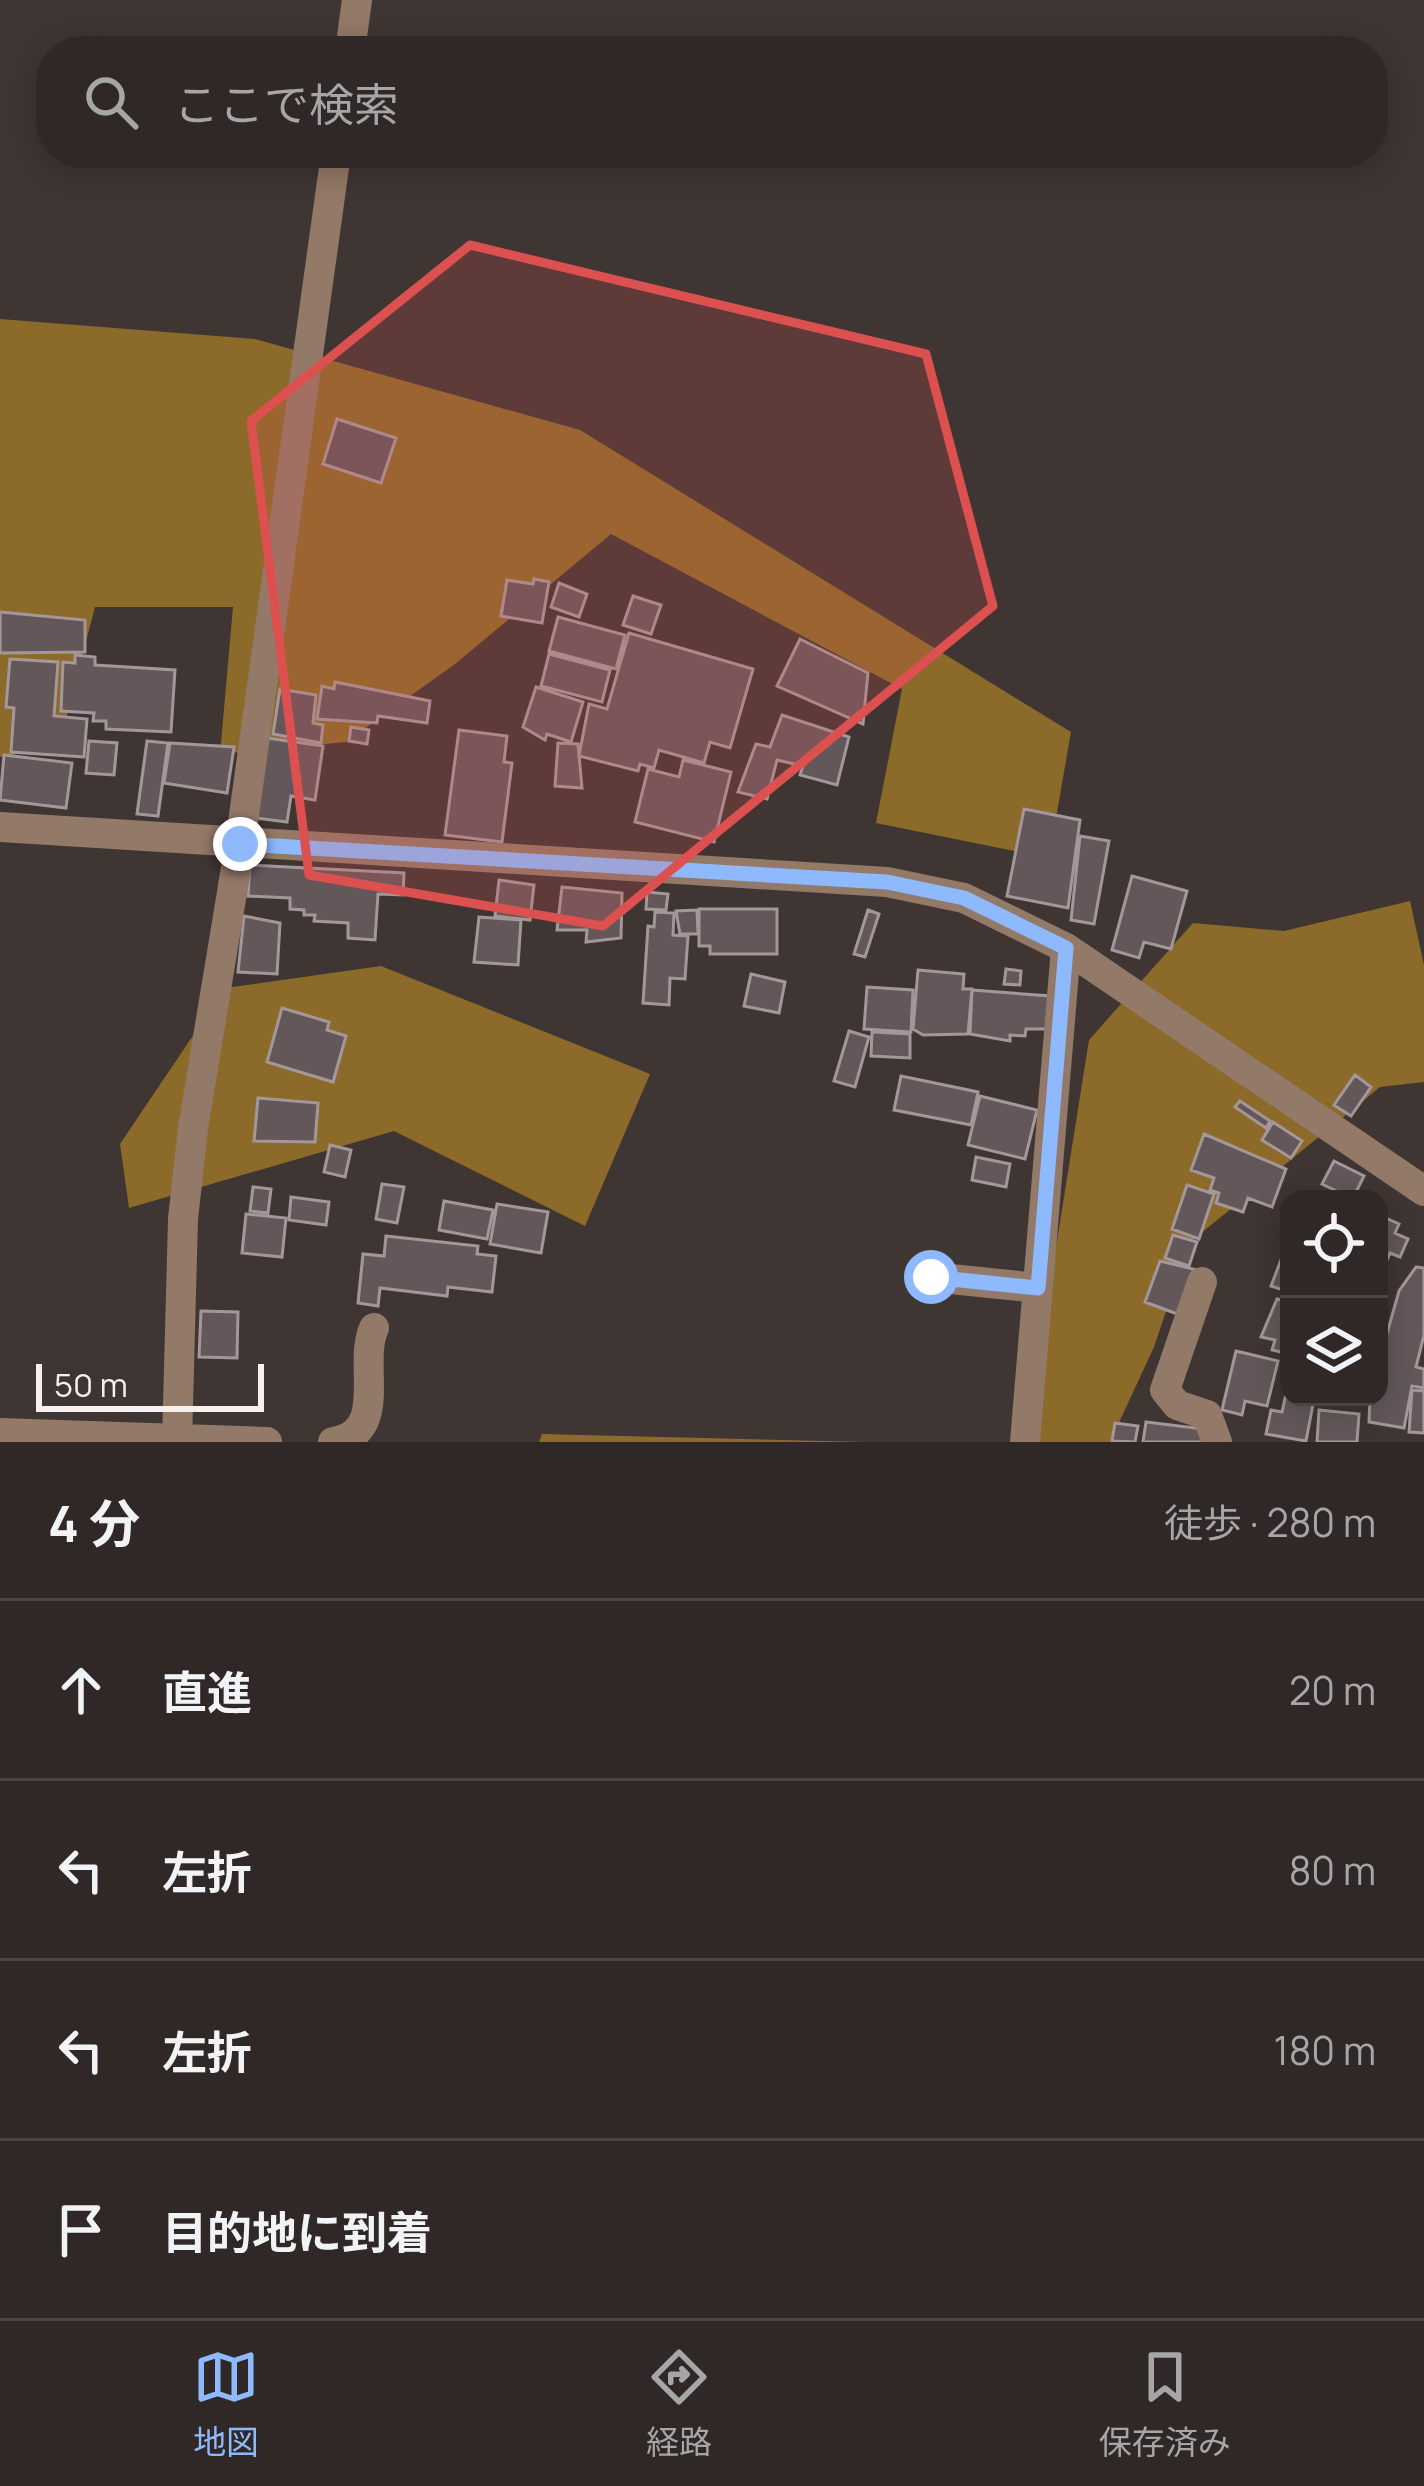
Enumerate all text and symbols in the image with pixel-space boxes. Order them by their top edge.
search box [36,36,1388,168]
icon: search [78,69,144,135]
text: ここで検索 [174,73,399,135]
route end [213,817,267,871]
map controls [1280,1190,1388,1406]
button: locate [1280,1190,1388,1298]
route start [904,1250,958,1304]
button: layers [1280,1298,1388,1406]
scale bar [36,1358,264,1411]
text: 50 m [54,1362,128,1407]
text: 4 分 [48,1488,140,1557]
text: 徒歩 · 280 m [1164,1495,1376,1549]
icon: ahead [48,1657,114,1723]
text: 直進 [162,1661,252,1723]
text: 20 m [1289,1663,1376,1717]
icon: left [48,1837,114,1903]
text: 左折 [162,1841,252,1903]
text: 80 m [1289,1843,1376,1897]
icon: left [48,2017,114,2083]
text: 左折 [162,2021,252,2083]
text: 180 m [1273,2023,1376,2077]
icon: arrive [48,2197,114,2263]
text: 目的地に到着 [162,2201,432,2263]
tab: 地図 [193,2344,259,2464]
tab: 経路 [646,2344,712,2464]
tab: 保存済み [1099,2344,1231,2464]

